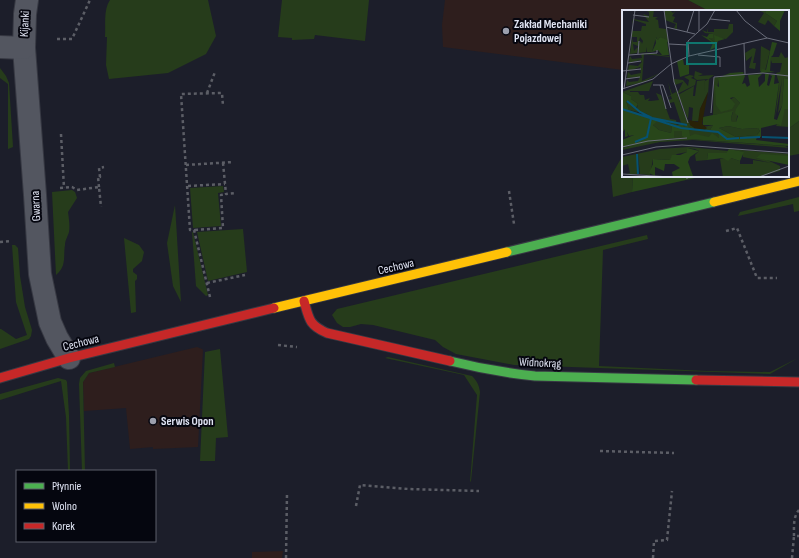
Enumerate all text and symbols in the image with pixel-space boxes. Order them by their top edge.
street label: Kijanki [17,10,33,38]
inset map [622,10,789,177]
place label: Zakład Mechaniki Pojazdowej [514,17,587,46]
marker: Zakład Mechaniki Pojazdowej [501,26,511,36]
street label: Gwarna [28,190,44,221]
street label: Cechowa [376,255,416,278]
street label: Cechowa [61,331,101,355]
street label: Widnokrąg [518,354,562,372]
place label: Serwis Opon [161,414,214,429]
marker: Serwis Opon [148,416,158,426]
legend [16,470,156,542]
text: Płynnie [52,479,82,494]
text: Wolno [52,499,77,514]
text: Korek [52,519,75,534]

